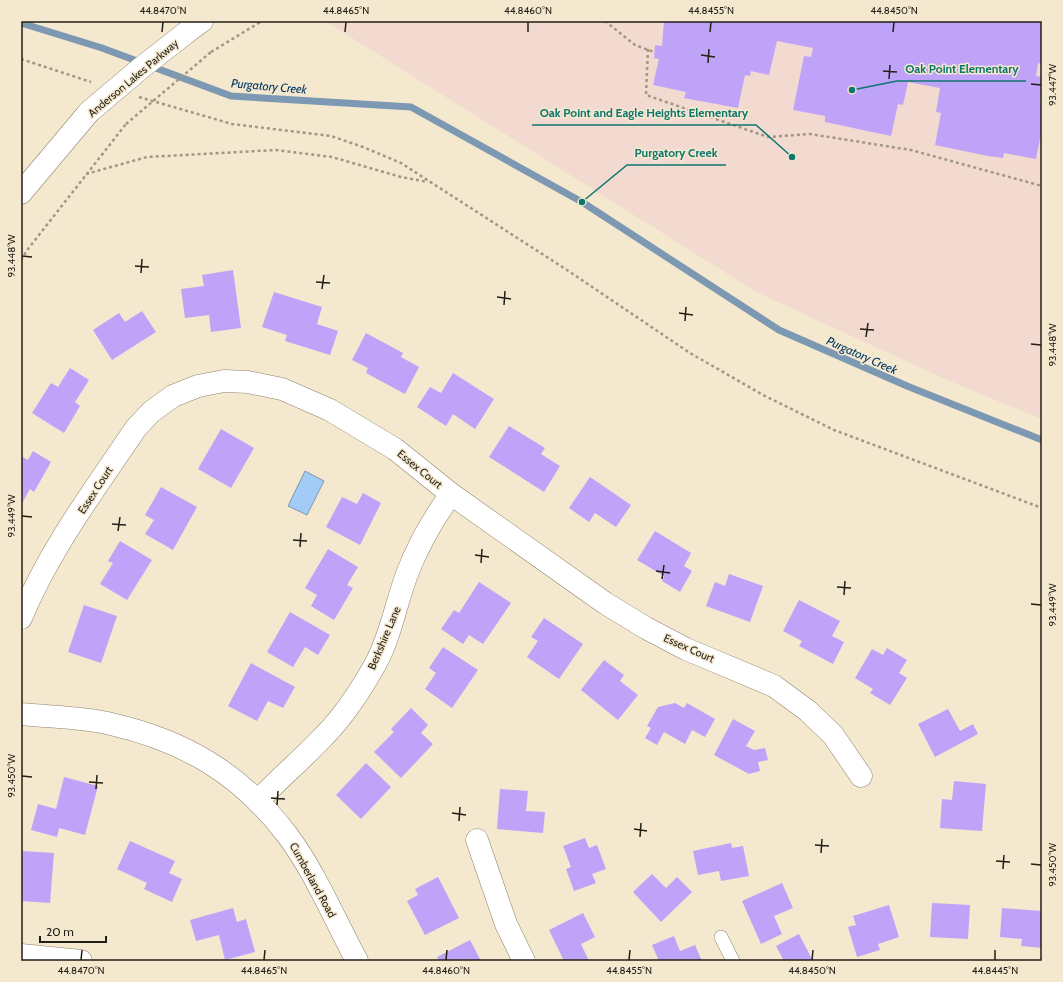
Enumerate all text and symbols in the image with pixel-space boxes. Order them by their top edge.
text: 44.8470°N [139,4,187,17]
text: 44.8465°N [323,4,369,17]
text: 44.8460°N [504,4,552,17]
text: 44.8455°N [688,4,734,17]
text: 44.8450°N [870,4,918,17]
street label: Anderson Lakes Parkway [85,36,181,120]
callout: Oak Point Elementary [897,57,1026,81]
text: Oak Point Elementary [905,61,1019,76]
text: 93.447°W [1046,63,1059,106]
water label: Purgatory Creek [231,75,308,97]
callout: Oak Point and Eagle Heights Elementary [532,101,756,125]
text: Oak Point and Eagle Heights Elementary [540,105,749,120]
callout: Purgatory Creek [627,141,726,165]
text: Purgatory Creek [635,145,718,160]
text: 93.448°W [5,234,18,278]
text: 93.448°W [1046,323,1059,367]
water label: Purgatory Creek [824,333,900,378]
street label: Essex Court [395,447,446,492]
street label: Essex Court [74,463,116,516]
text: 93.449°W [5,494,18,537]
text: 93.449°W [1046,583,1059,626]
street label: Berkshire Lane [364,604,404,672]
street label: Essex Court [661,631,717,665]
text: 93.450°W [5,754,18,798]
street label: Cumberland Road [287,840,339,920]
text: 93.450°W [1046,843,1059,887]
scale bar [40,918,106,944]
text: 20 m [46,924,74,939]
text: 44.8470°N [57,964,105,977]
text: 44.8465°N [241,964,287,977]
text: 44.8460°N [422,964,470,977]
text: 44.8455°N [606,964,652,977]
text: 44.8450°N [788,964,836,977]
text: 44.8445°N [972,964,1018,977]

